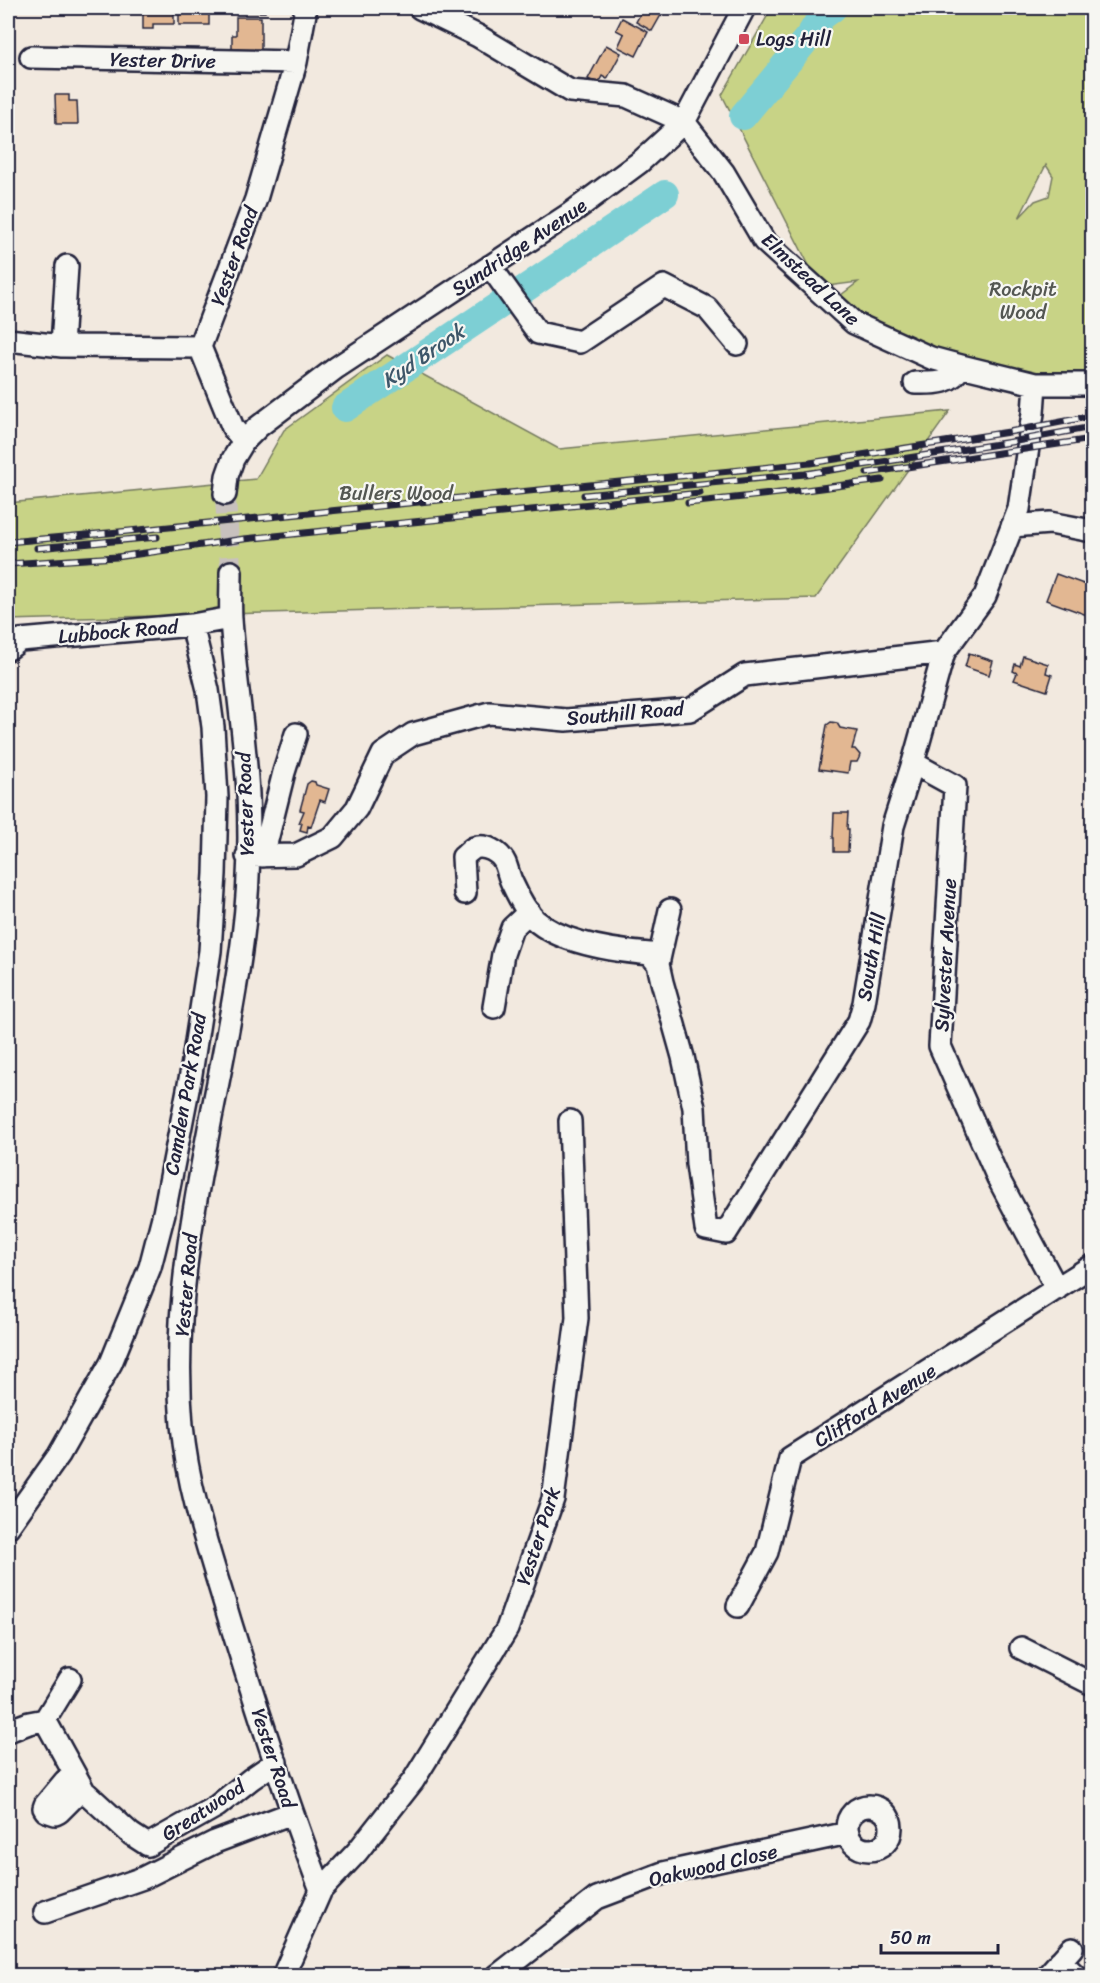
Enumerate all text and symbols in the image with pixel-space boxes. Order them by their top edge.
place label: Logs Hill [756,22,832,57]
marker: Logs Hill [737,32,751,46]
street label: Yester Drive [110,42,216,79]
street label: Sundridge Avenue [444,189,595,306]
street label: Yester Road [200,200,269,311]
street label: Elmstead Lane [753,224,869,335]
park label: Rockpit Wood [989,272,1057,330]
water label: Kyd Brook [373,312,475,398]
park label: Bullers Wood [339,476,454,511]
street label: Lubbock Road [57,609,181,654]
street label: Southill Road [565,691,687,736]
street label: Yester Road [226,750,265,856]
street label: Sylvester Avenue [924,877,967,1033]
street label: South Hill [847,909,897,1004]
street label: Camden Park Road [154,1009,217,1178]
street label: Yester Road [165,1231,209,1338]
street label: Clifford Avenue [807,1354,944,1457]
street label: Yester Park [506,1482,571,1590]
street label: Yester Road [241,1704,307,1814]
street label: Greatwood [154,1769,254,1851]
street label: Oakwood Close [645,1834,781,1897]
scale bar [881,1917,998,1955]
text: 50 m [890,1922,931,1954]

